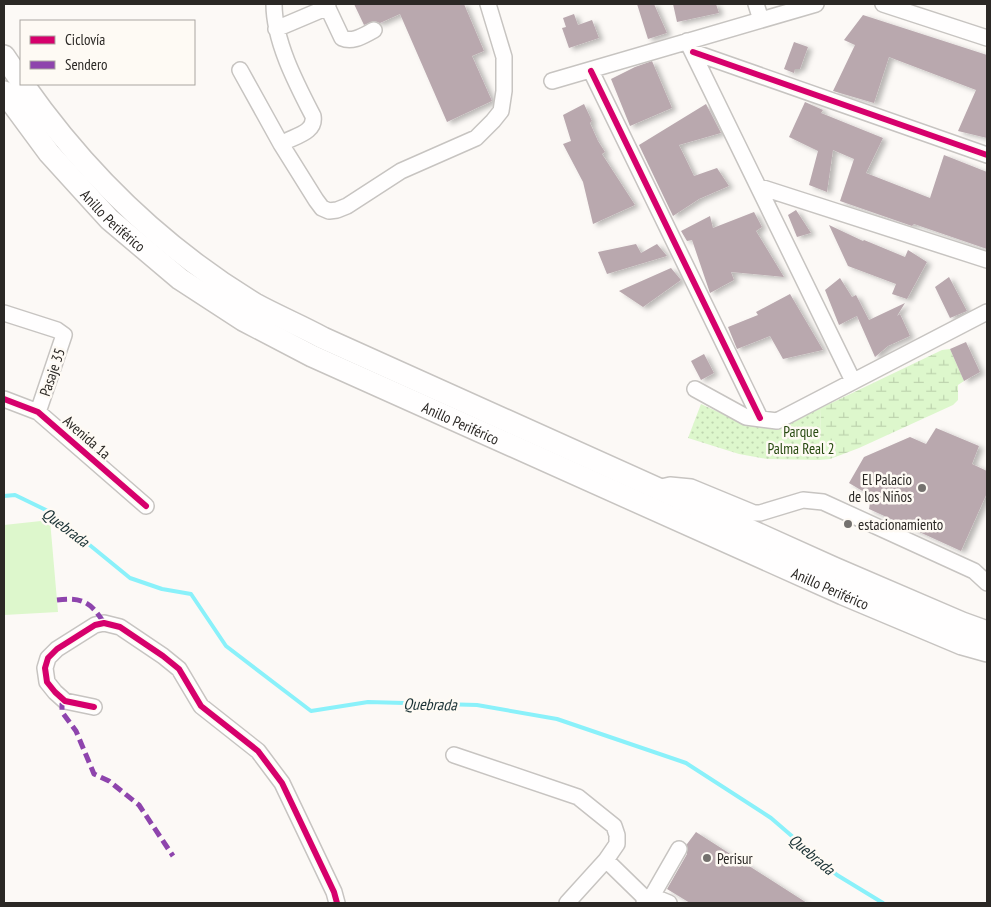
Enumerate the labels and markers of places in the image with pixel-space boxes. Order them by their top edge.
place label: El Palacio de los Niños [848,470,912,506]
marker: El Palacio de los Niños [916,482,928,494]
place label: estacionamiento [858,515,943,534]
marker: estacionamiento [842,518,854,530]
place label: Perisur [717,849,753,868]
marker: Perisur [701,852,713,864]

